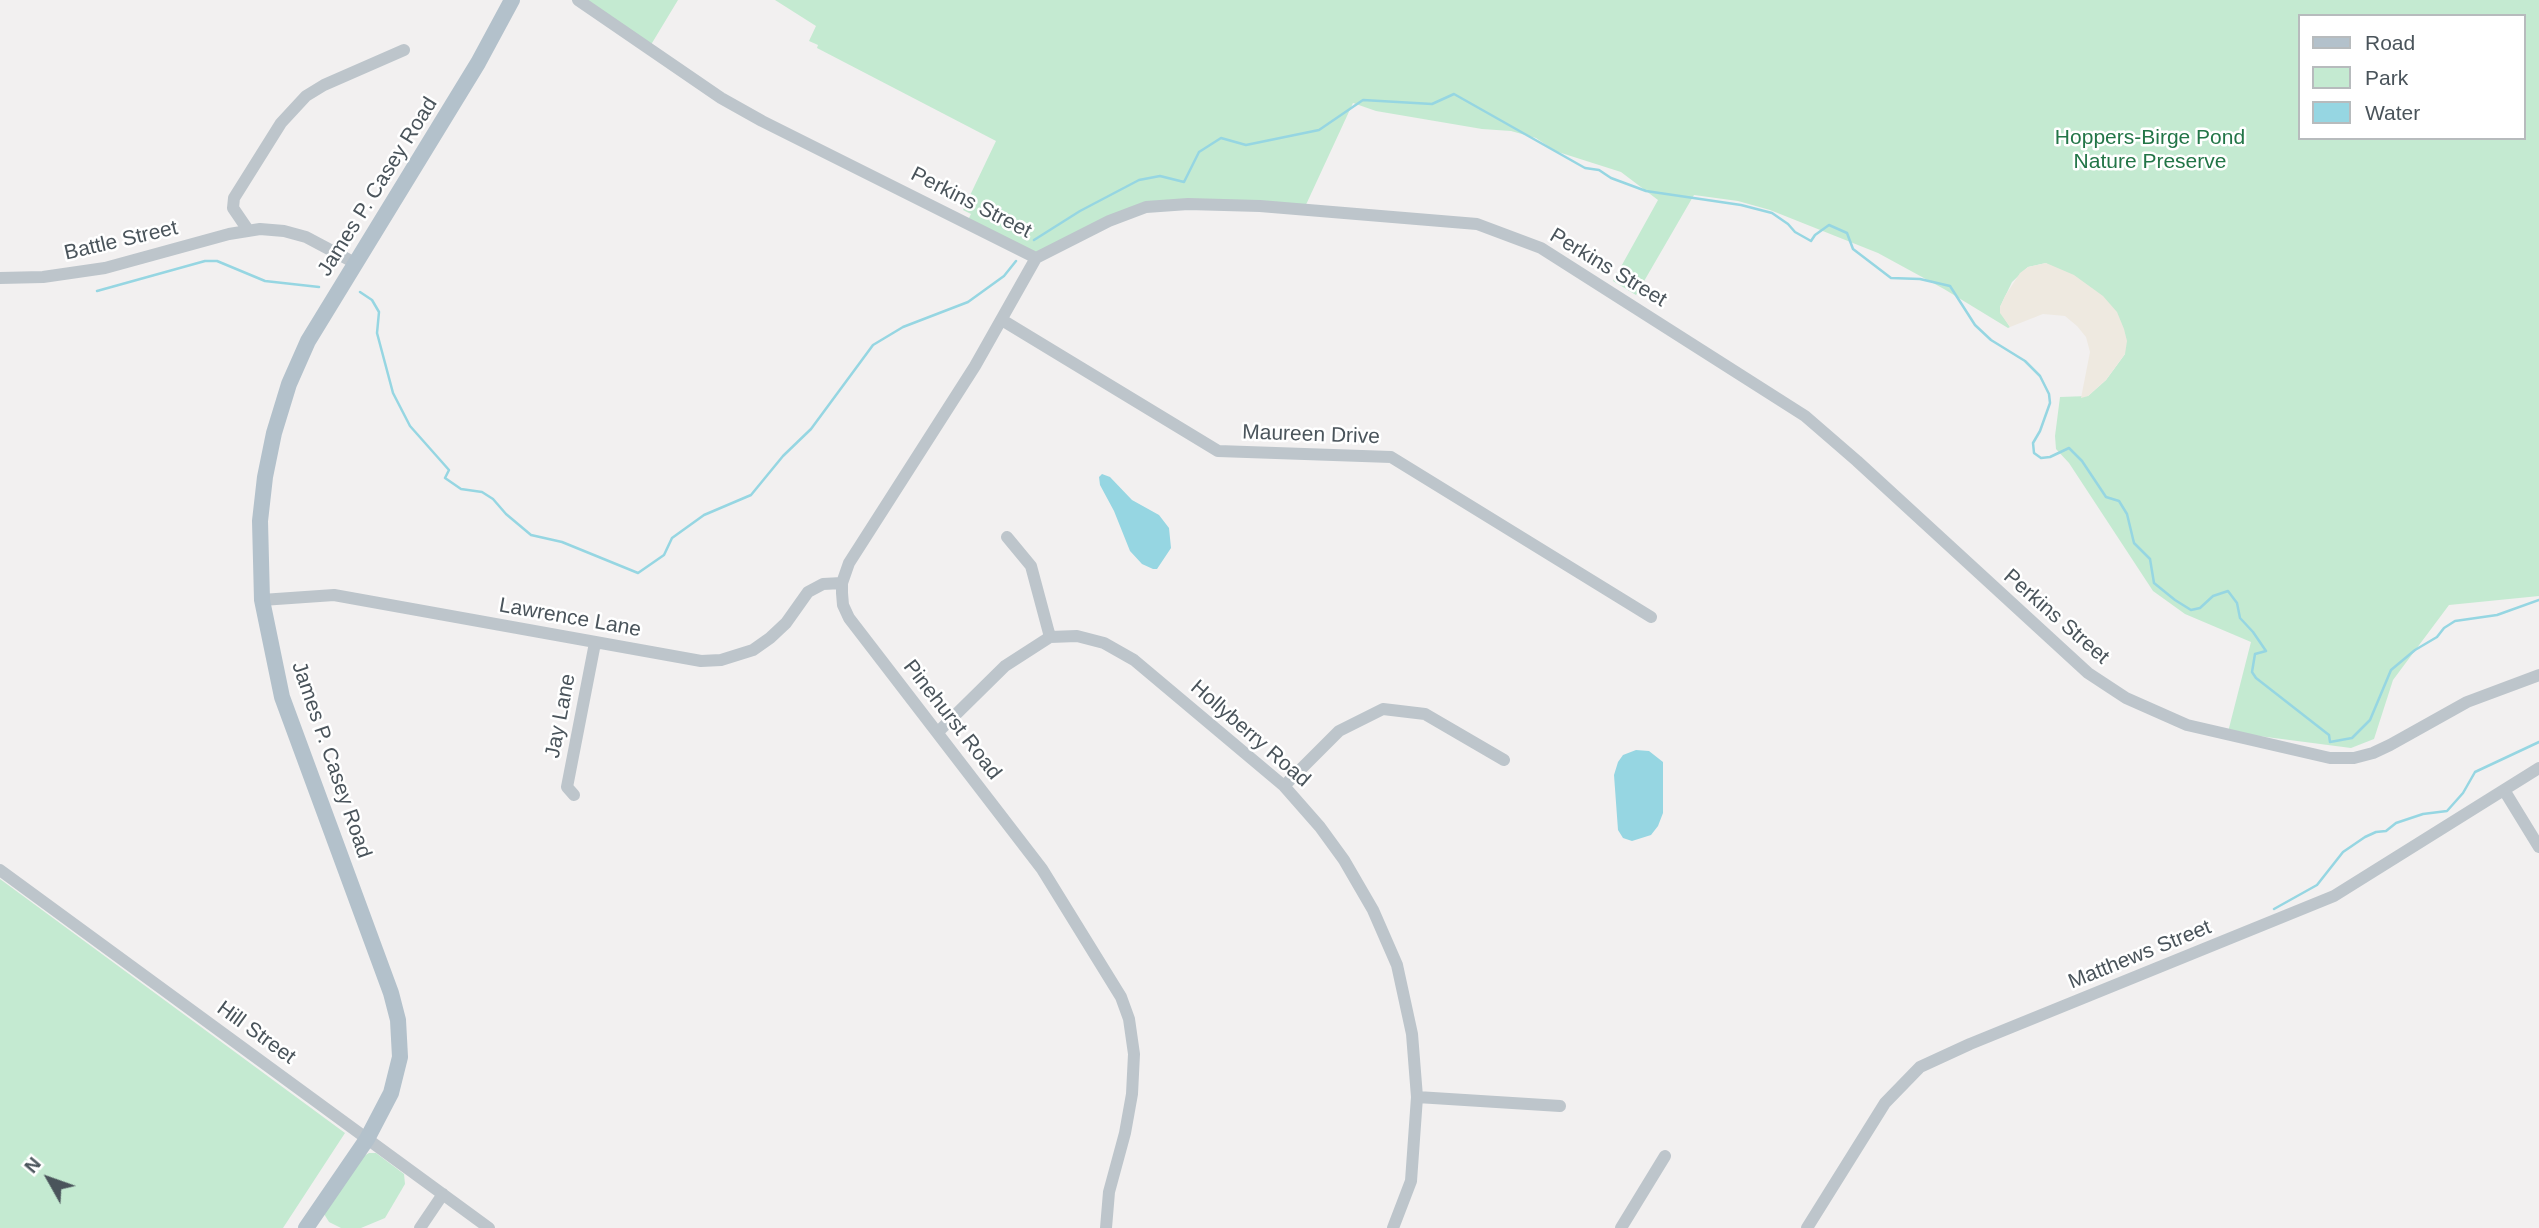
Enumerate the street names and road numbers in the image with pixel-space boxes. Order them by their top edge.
street label: James P. Casey Road [313,93,443,281]
street label: Perkins Street [907,162,1035,244]
street label: Battle Street [62,216,180,266]
street label: Perkins Street [1545,223,1671,313]
street label: Maureen Drive [1242,420,1380,450]
street label: Perkins Street [1998,564,2114,670]
street label: Lawrence Lane [497,593,643,643]
street label: Pinehurst Road [898,655,1006,785]
street label: James P. Casey Road [286,658,376,862]
street label: Jay Lane [541,672,581,760]
street label: Hollyberry Road [1185,675,1315,793]
street label: Matthews Street [2065,915,2215,995]
street label: Hill Street [212,996,300,1070]

